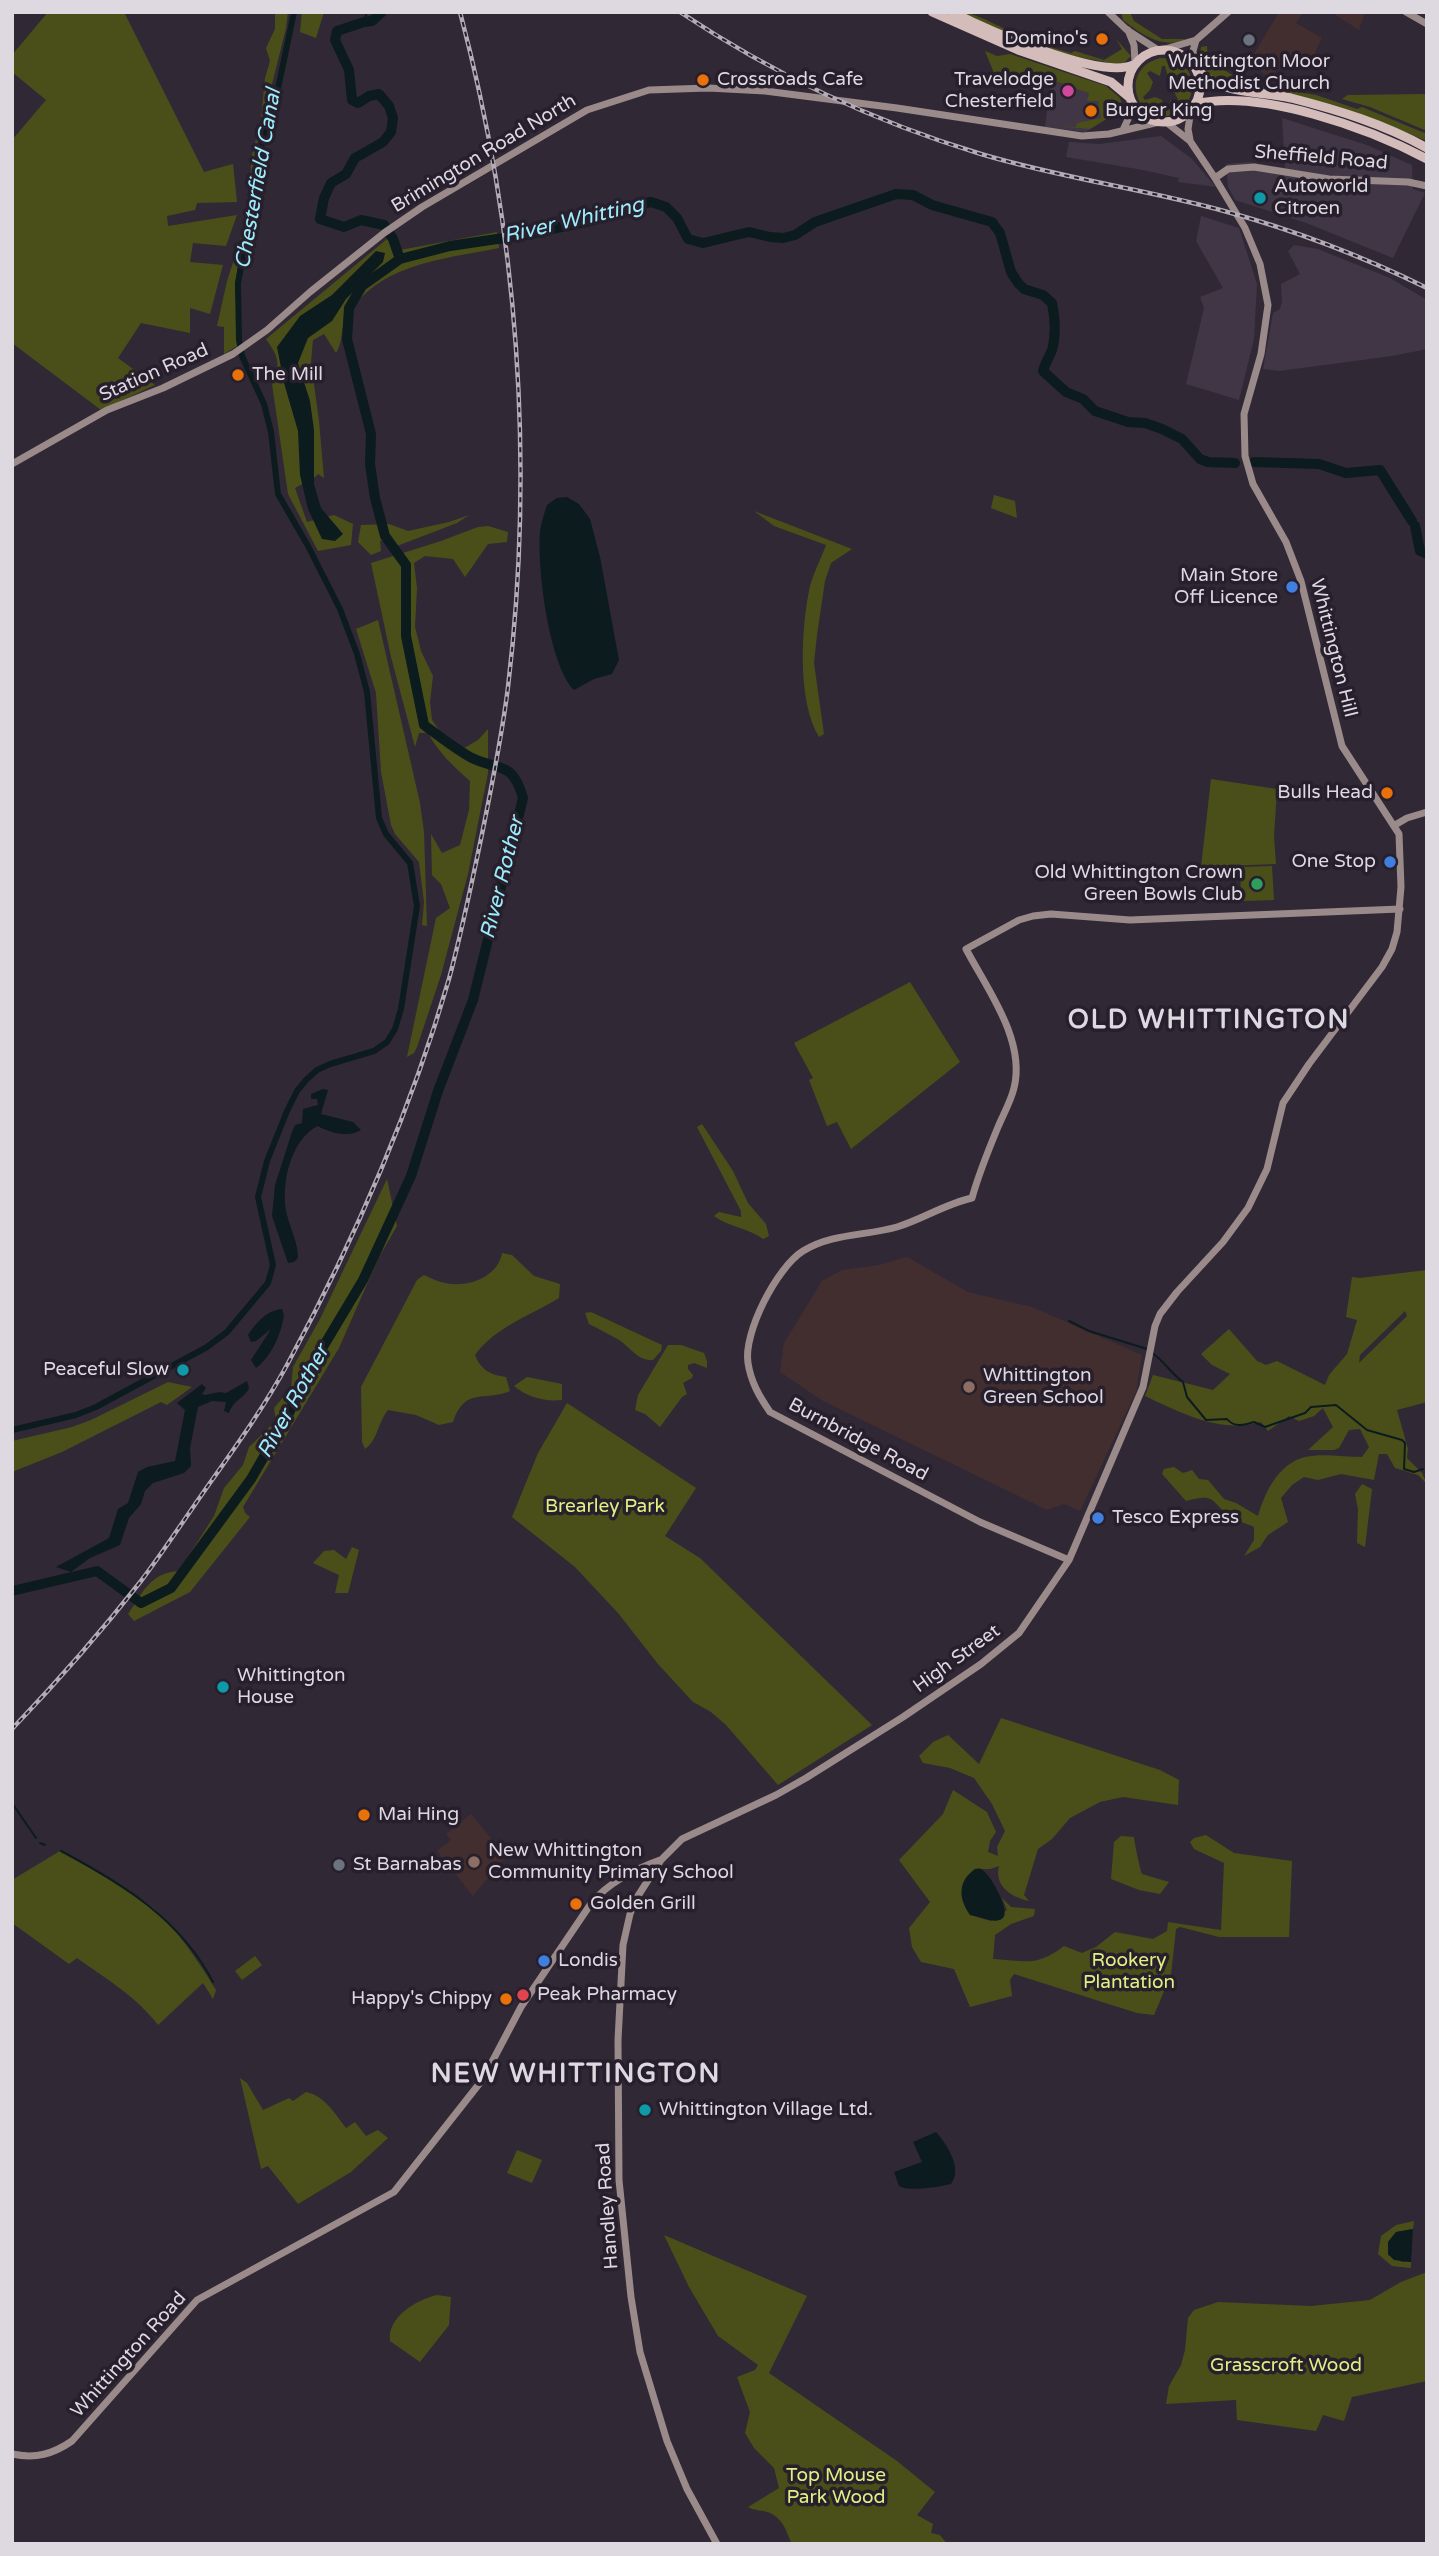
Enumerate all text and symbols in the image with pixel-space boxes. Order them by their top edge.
place label: Domino's [1004,28,1088,50]
marker: Domino's [1094,31,1110,47]
marker: Whittington Moor Methodist Church [1241,32,1257,48]
place label: Whittington Moor Methodist Church [1168,51,1330,95]
place label: Crossroads Cafe [717,69,863,91]
place label: Travelodge Chesterfield [945,69,1054,113]
marker: Crossroads Cafe [695,72,711,88]
marker: Travelodge Chesterfield [1060,83,1076,99]
water label: Chesterfield Canal [231,87,287,271]
street label: Brimington Road North [388,90,580,218]
place label: Burger King [1105,100,1213,122]
marker: Burger King [1083,103,1099,119]
street label: Sheffield Road [1253,141,1389,175]
place label: Autoworld Citroen [1274,176,1368,220]
marker: Autoworld Citroen [1252,190,1268,206]
water label: River Whitting [501,193,647,249]
street label: Station Road [96,339,212,407]
place label: The Mill [252,364,323,386]
marker: The Mill [230,367,246,383]
place label: Main Store Off Licence [1174,565,1278,609]
street label: Whittington Hill [1305,576,1361,720]
marker: Main Store Off Licence [1284,579,1300,595]
place label: Bulls Head [1277,782,1373,804]
marker: Bulls Head [1379,785,1395,801]
water label: River Rother [476,814,530,942]
place label: One Stop [1292,851,1376,873]
marker: One Stop [1382,854,1398,870]
place label: Old Whittington Crown Green Bowls Club [1034,862,1243,906]
marker: Old Whittington Crown Green Bowls Club [1249,876,1265,892]
district label: OLD WHITTINGTON [1070,1005,1348,1037]
water label: River Rother [253,1341,335,1463]
place label: Peaceful Slow [43,1359,169,1381]
marker: Peaceful Slow [175,1362,191,1378]
place label: Whittington Green School [983,1365,1104,1409]
marker: Whittington Green School [961,1379,977,1395]
street label: Burnbridge Road [784,1394,932,1486]
park label: Brearley Park [545,1496,665,1518]
place label: Tesco Express [1112,1507,1239,1529]
marker: Tesco Express [1090,1510,1106,1526]
street label: High Street [909,1620,1005,1698]
place label: Whittington House [237,1665,346,1709]
marker: Whittington House [215,1679,231,1695]
place label: Mai Hing [378,1804,459,1826]
marker: Mai Hing [356,1807,372,1823]
place label: New Whittington Community Primary School [488,1840,734,1884]
place label: St Barnabas [353,1854,462,1876]
marker: New Whittington Community Primary School [466,1854,482,1870]
marker: St Barnabas [331,1857,347,1873]
place label: Golden Grill [590,1893,696,1915]
marker: Golden Grill [568,1896,584,1912]
place label: Londis [558,1950,618,1972]
park label: Rookery Plantation [1083,1950,1175,1994]
marker: Londis [536,1953,552,1969]
place label: Peak Pharmacy [537,1984,677,2006]
marker: Peak Pharmacy [515,1987,531,2003]
place label: Happy's Chippy [351,1988,492,2010]
marker: Happy's Chippy [498,1991,514,2007]
district label: NEW WHITTINGTON [433,2059,719,2091]
place label: Whittington Village Ltd. [659,2099,873,2121]
marker: Whittington Village Ltd. [637,2102,653,2118]
street label: Handley Road [592,2142,624,2270]
street label: Whittington Road [67,2287,191,2423]
park label: Grasscroft Wood [1210,2355,1362,2377]
park label: Top Mouse Park Wood [786,2465,886,2509]

